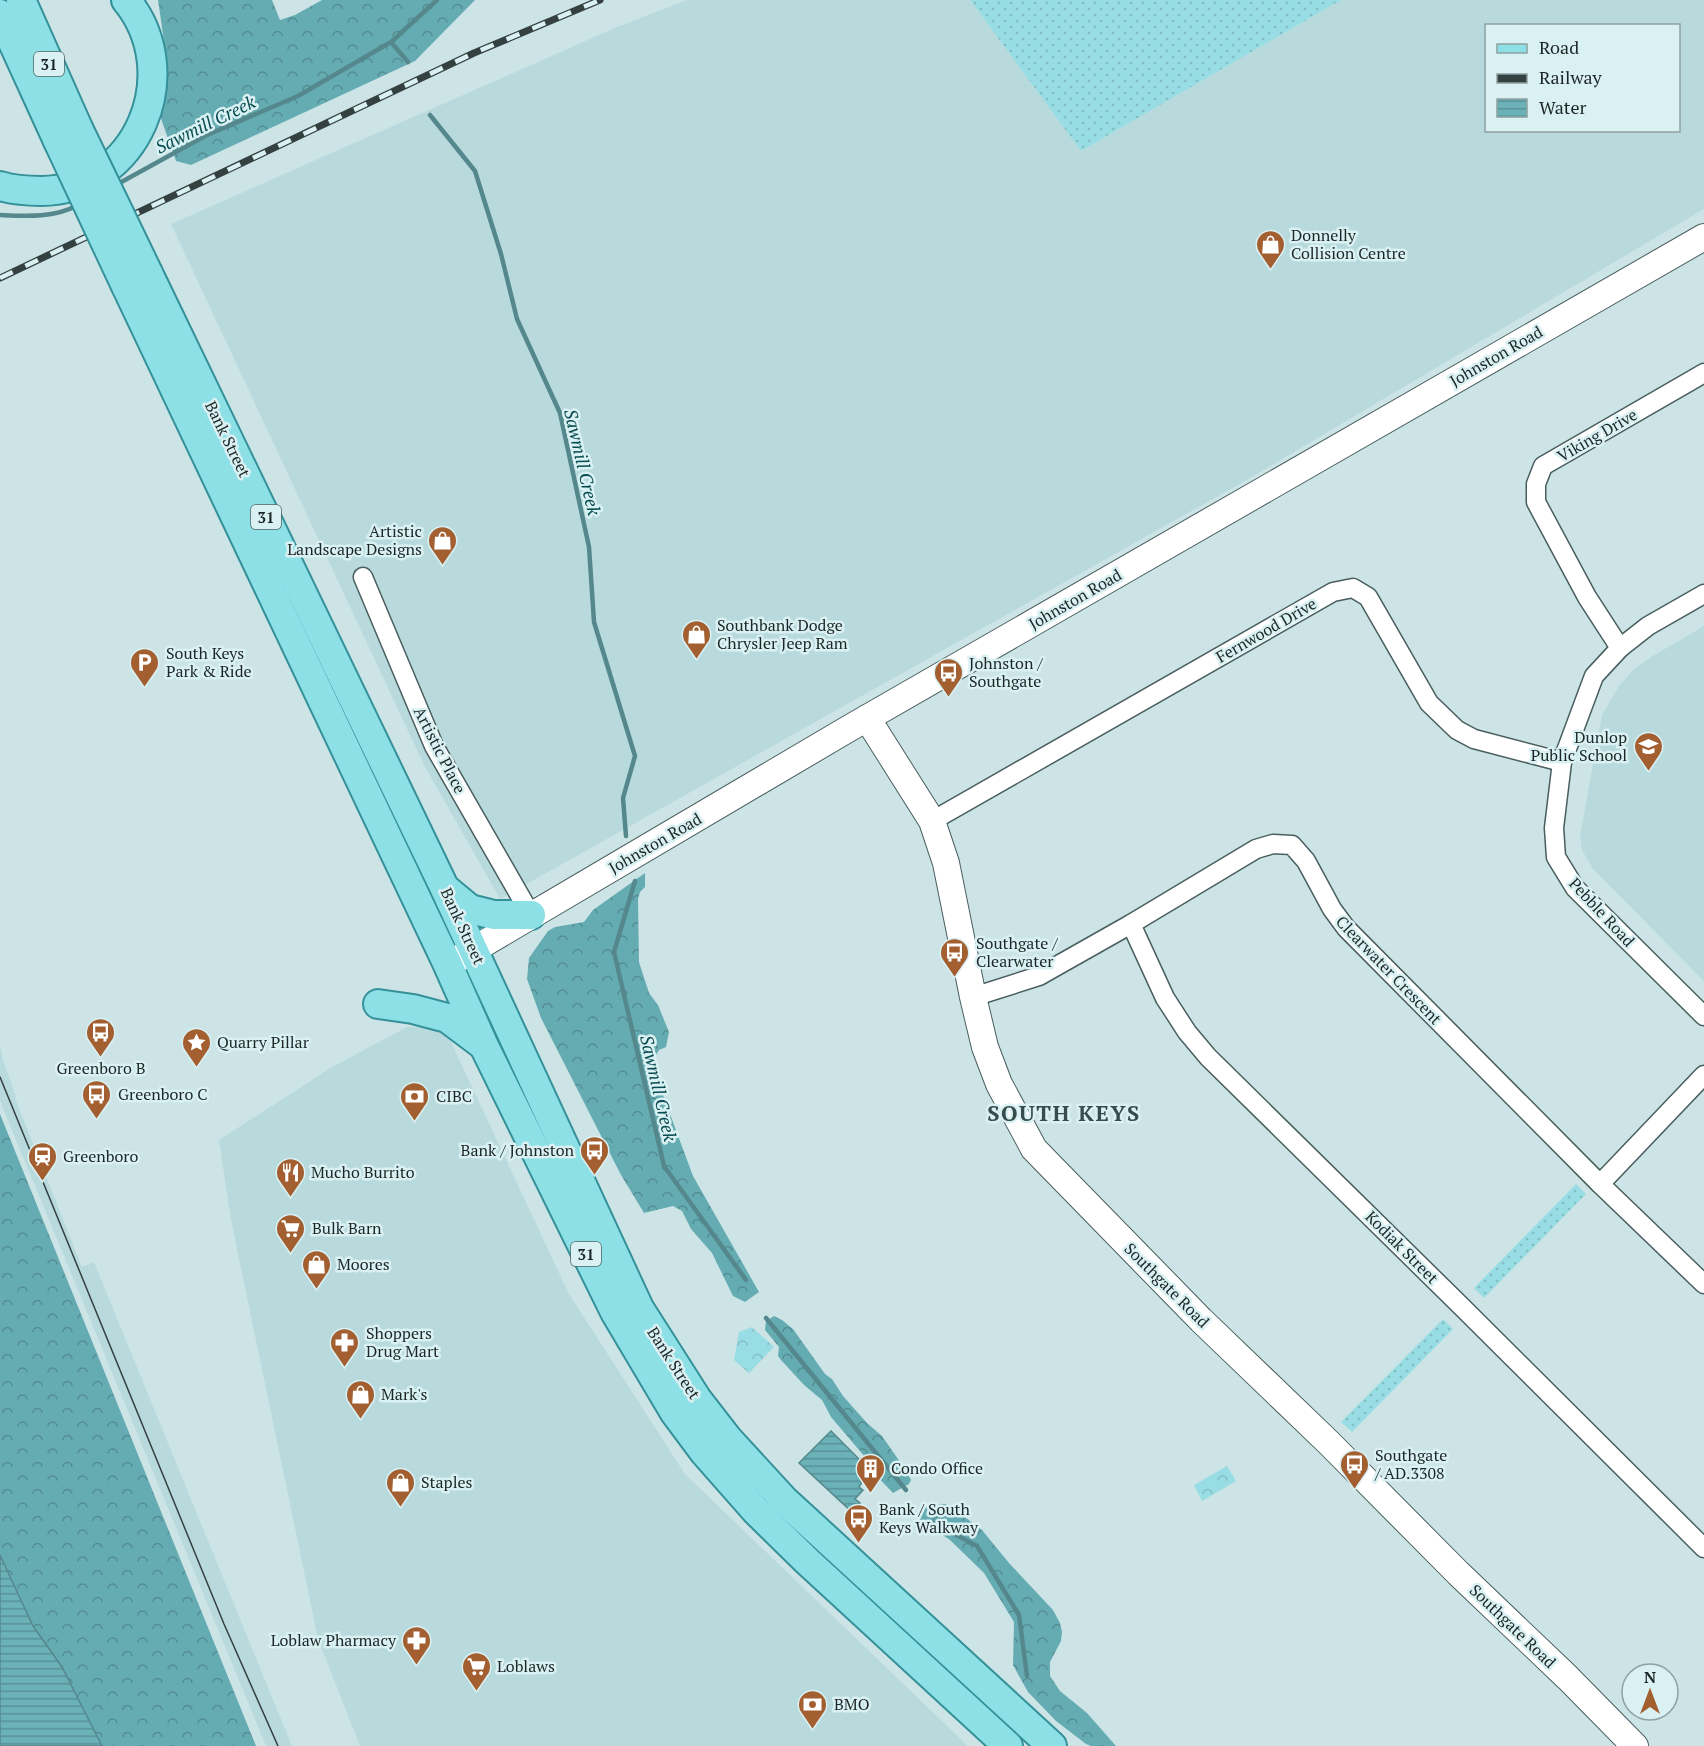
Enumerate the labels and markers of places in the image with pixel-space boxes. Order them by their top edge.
place label: Donnelly Collision Centre [1291,224,1406,264]
shop icon: Donnelly Collision Centre [1254,228,1286,270]
place label: Artistic Landscape Designs [287,520,422,560]
shop icon: Artistic Landscape Designs [427,524,459,566]
place label: Southbank Dodge Chrysler Jeep Ram [717,614,848,654]
shop icon: Southbank Dodge Chrysler Jeep Ram [680,618,712,660]
place label: South Keys Park & Ride [166,642,252,682]
parking icon: South Keys Park & Ride [129,646,161,688]
place label: Johnston / Southgate [969,652,1043,692]
bus stop icon: Johnston / Southgate [932,656,964,698]
place label: Dunlop Public School [1531,726,1627,766]
school or university icon: Dunlop Public School [1632,730,1664,772]
place label: Southgate / Clearwater [976,932,1058,972]
bus stop icon: Southgate / Clearwater [939,936,971,978]
bus stop icon: Greenboro B [85,1016,117,1058]
place icon: Quarry Pillar [180,1026,212,1068]
place label: Quarry Pillar [217,1031,310,1053]
place label: Greenboro B [56,1057,146,1079]
bus stop icon: Greenboro C [81,1078,113,1120]
bank icon: CIBC [399,1080,431,1122]
place label: Greenboro C [118,1083,208,1105]
place label: CIBC [436,1085,472,1107]
bus stop icon: Bank / Johnston [579,1134,611,1176]
place label: Bank / Johnston [461,1139,574,1161]
station icon: Greenboro [26,1140,58,1182]
place label: Greenboro [63,1145,138,1167]
restaurant icon: Mucho Burrito [274,1156,306,1198]
place label: Mucho Burrito [311,1161,415,1183]
supermarket icon: Bulk Barn [275,1212,307,1254]
place label: Bulk Barn [312,1217,382,1239]
shop icon: Moores [300,1248,332,1290]
place label: Moores [337,1253,390,1275]
place label: Shoppers Drug Mart [366,1322,439,1362]
pharmacy icon: Shoppers Drug Mart [329,1326,361,1368]
shop icon: Mark's [344,1378,376,1420]
place label: Mark's [381,1383,427,1405]
place label: Southgate / AD.3308 [1374,1444,1447,1484]
bus stop icon: Southgate / AD.3308 [1338,1448,1370,1490]
building icon: Condo Office [854,1452,886,1494]
place label: Condo Office [891,1457,983,1479]
shop icon: Staples [384,1466,416,1508]
place label: Staples [421,1471,473,1493]
place label: Bank / South Keys Walkway [879,1498,979,1538]
bus stop icon: Bank / South Keys Walkway [842,1502,874,1544]
pharmacy icon: Loblaw Pharmacy [401,1624,433,1666]
place label: Loblaw Pharmacy [271,1629,397,1651]
supermarket icon: Loblaws [460,1650,492,1692]
place label: Loblaws [497,1655,555,1677]
bank icon: BMO [797,1688,829,1730]
place label: BMO [834,1693,870,1715]

